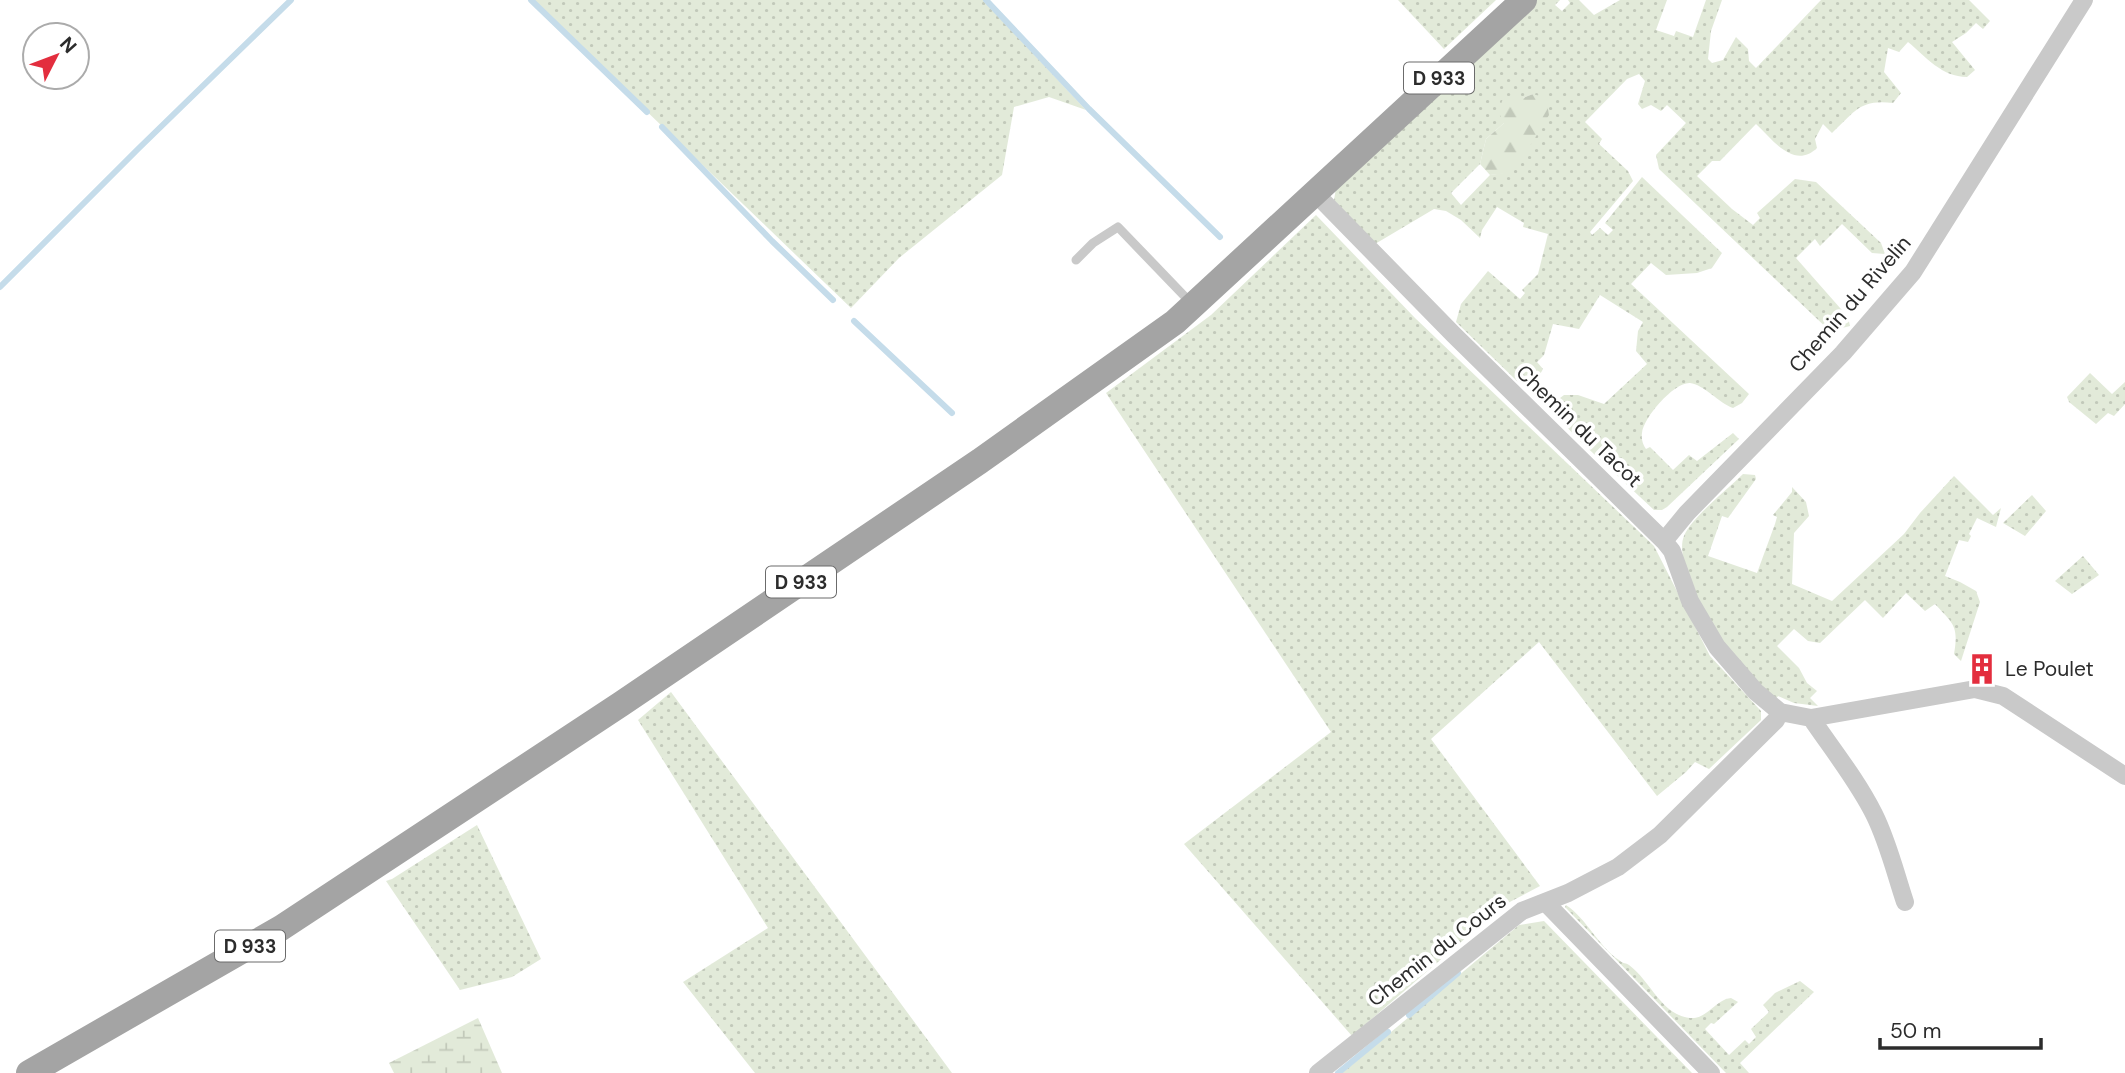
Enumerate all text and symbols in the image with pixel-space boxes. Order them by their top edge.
north arrow [21,21,91,91]
text: N [54,31,82,58]
road number: D 933 [1404,62,1474,94]
street label: Chemin du Rivelin [1783,230,1917,378]
street label: Chemin du Tacot [1510,359,1648,493]
road number: D 933 [766,566,836,597]
building icon: Le Poulet [1965,652,1999,686]
place label: Le Poulet [2005,655,2094,683]
street label: Chemin du Cours [1362,887,1512,1013]
road number: D 933 [215,930,285,962]
scale bar [1880,1006,2041,1050]
text: 50 m [1890,1017,1941,1045]

